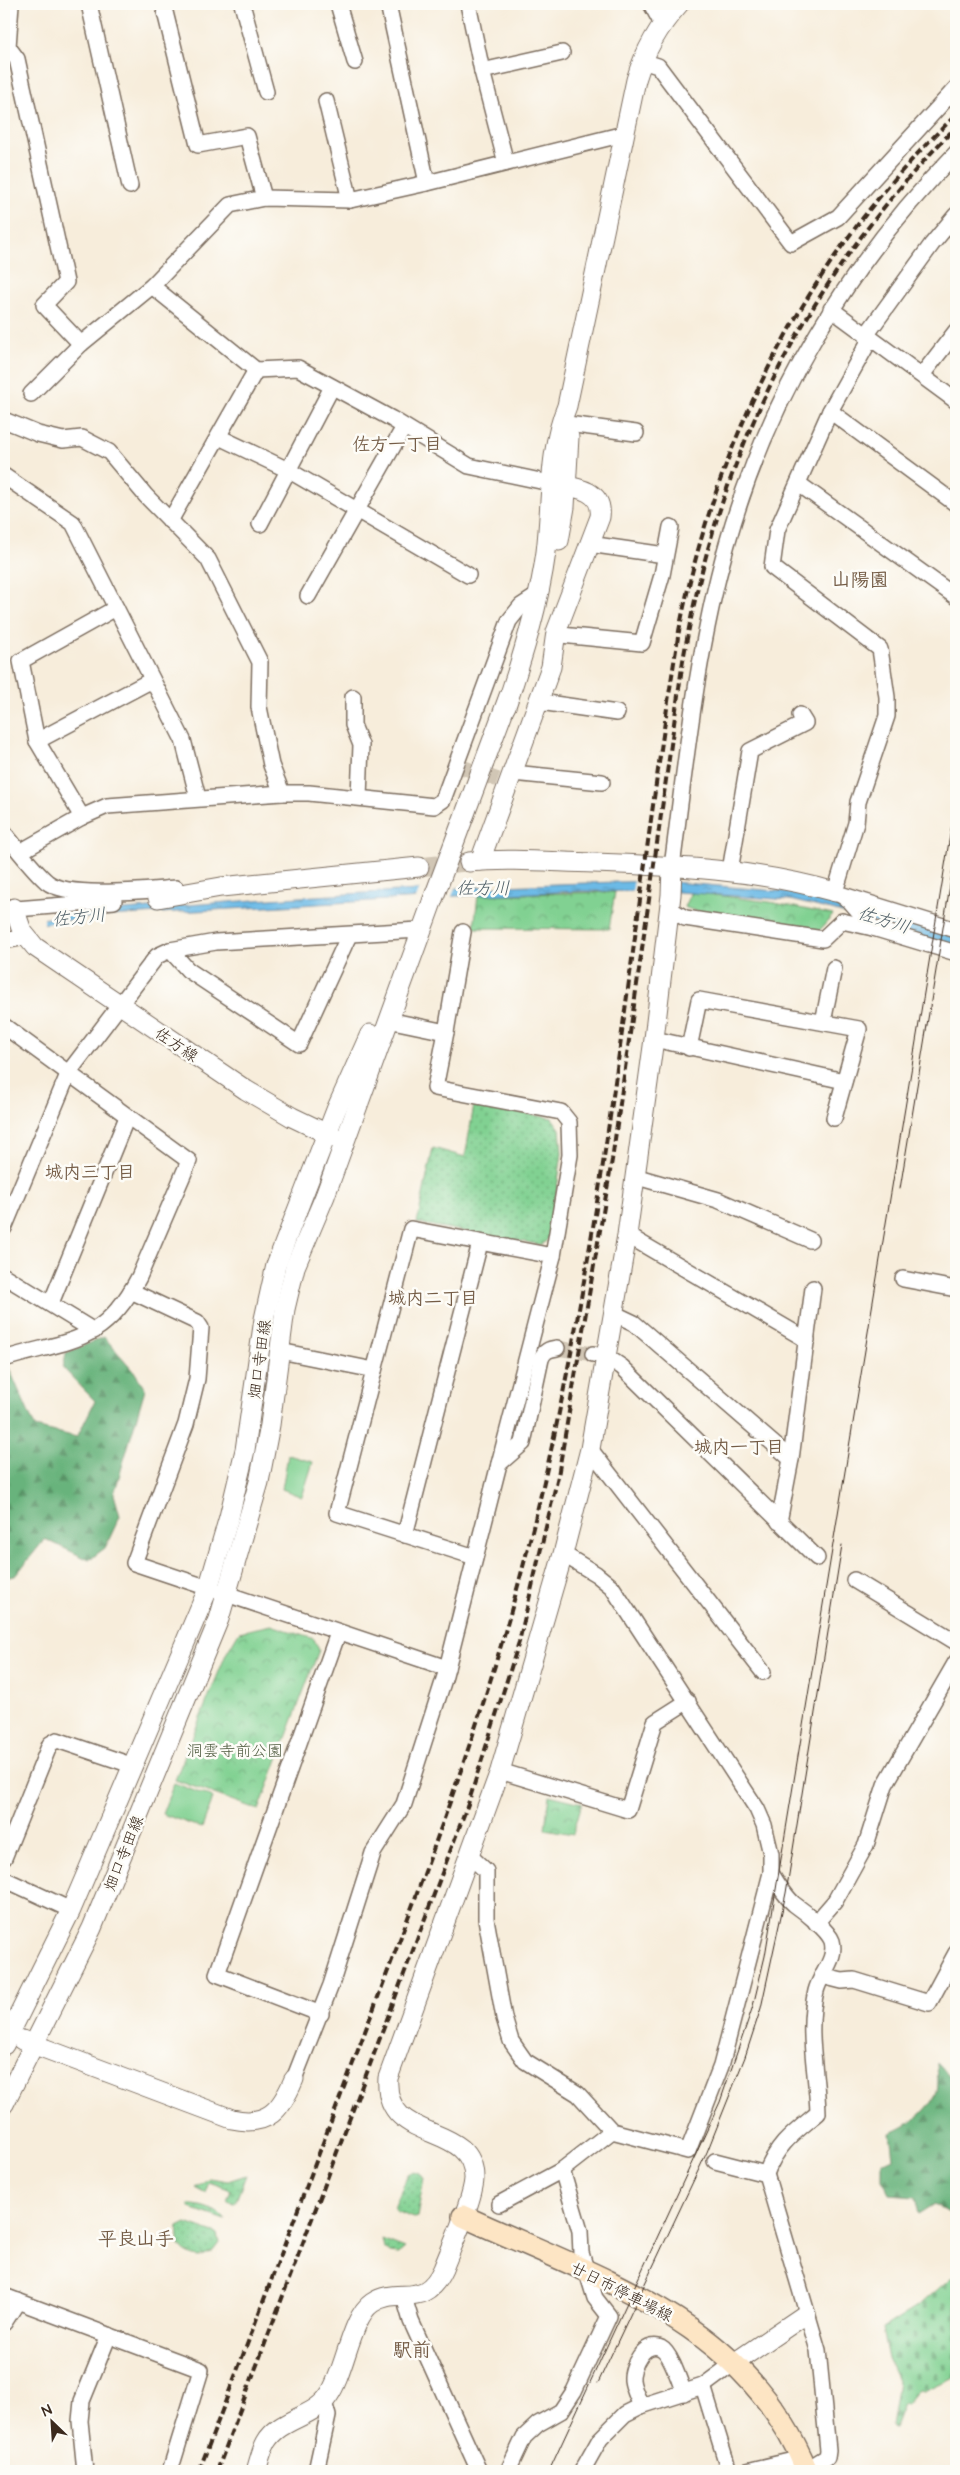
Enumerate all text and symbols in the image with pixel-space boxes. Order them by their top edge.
district label: 佐方一丁目 [352,432,442,457]
district label: 山陽園 [831,567,889,594]
water label: 佐方川 [456,876,510,901]
water label: 佐方川 [854,901,913,940]
water label: 佐方川 [51,902,107,933]
street label: 佐方線 [150,1022,202,1067]
district label: 城内三丁目 [45,1160,135,1185]
district label: 城内二丁目 [388,1286,478,1311]
street label: 畑口寺田線 [244,1318,276,1400]
district label: 城内一丁目 [694,1435,784,1460]
park label: 洞雲寺前公園 [187,1740,283,1762]
street label: 畑口寺田線 [99,1812,149,1895]
district label: 平良山手 [98,2226,174,2253]
street label: 廿日市停車場線 [567,2257,676,2327]
district label: 駅前 [393,2337,431,2364]
north arrow [28,2398,78,2448]
text: N [39,2400,55,2422]

